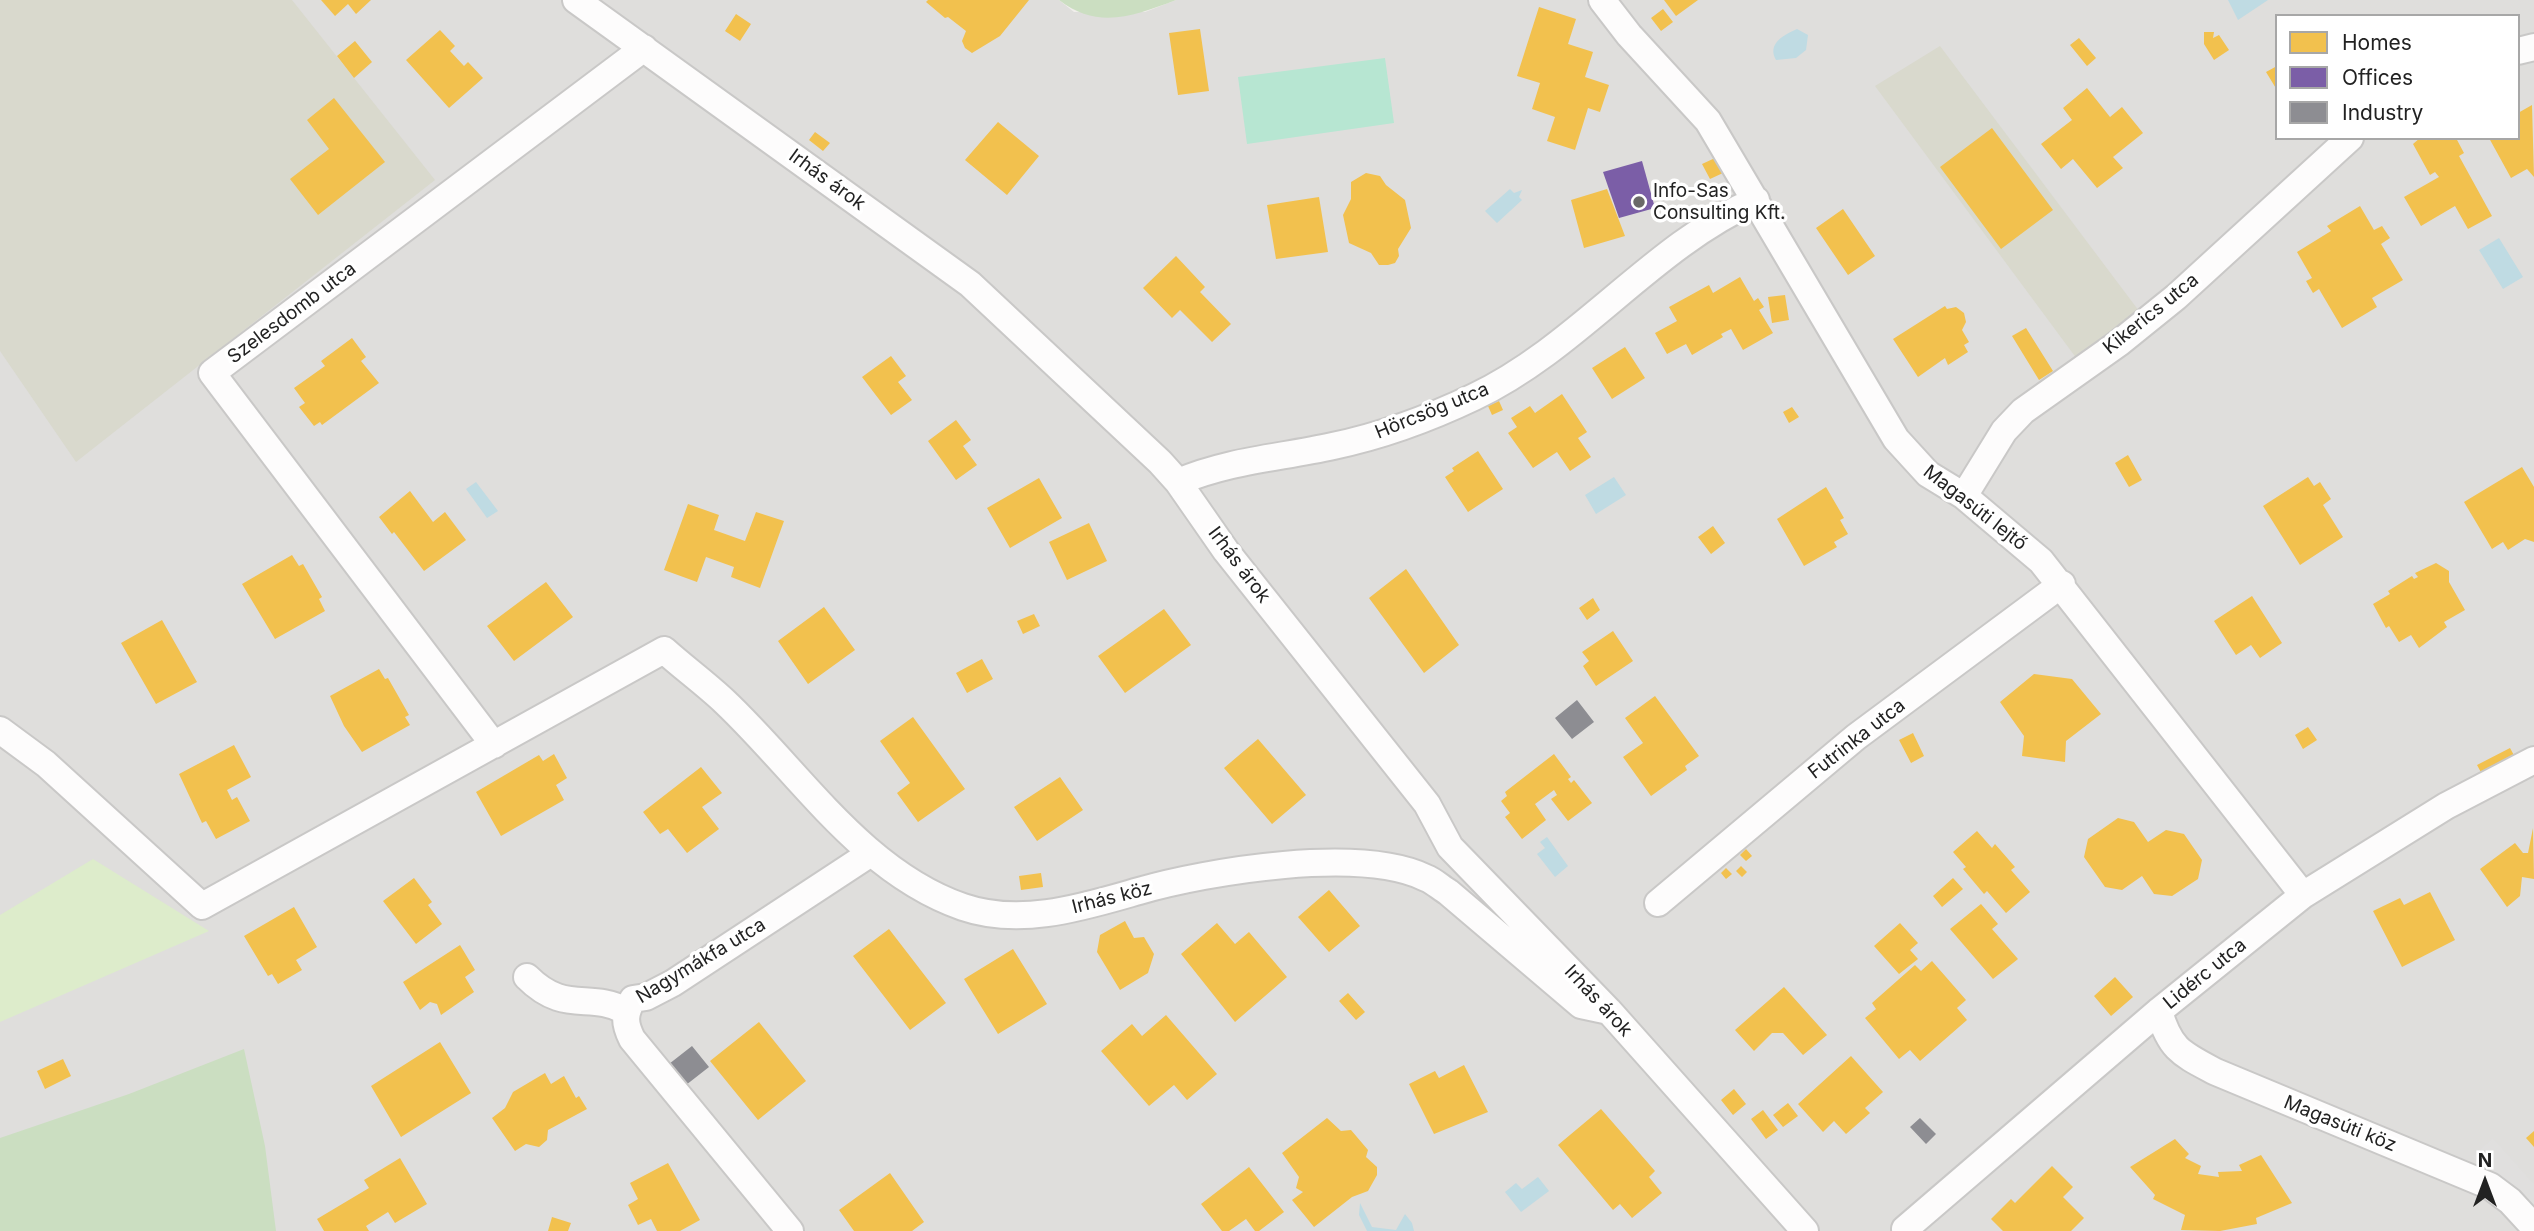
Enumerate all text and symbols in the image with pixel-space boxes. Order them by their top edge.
legend [2275,14,2520,140]
text: Homes [2342,30,2412,55]
text: Offices [2342,65,2413,90]
text: Industry [2342,100,2423,125]
street label: Irhás árok [784,145,870,215]
place label: Info-Sas Consulting Kft. [1653,180,1786,224]
marker: Info-Sas Consulting Kft. [1631,194,1647,210]
street label: Szelesdomb utca [223,257,361,369]
street label: Kikerics utca [2099,269,2203,359]
street label: Hörcsög utca [1372,378,1492,444]
street label: Magasúti lejtő [1919,460,2031,556]
street label: Irhás árok [1203,523,1275,607]
street label: Futrinka utca [1804,694,1910,784]
street label: Irhás köz [1070,877,1154,919]
street label: Nagymákfa utca [632,913,770,1009]
street label: Lidérc utca [2159,934,2251,1014]
street label: Irhás árok [1559,961,1637,1041]
street label: Magasúti köz [2280,1091,2400,1157]
north arrow [2450,1147,2520,1217]
text: N [2478,1149,2492,1172]

